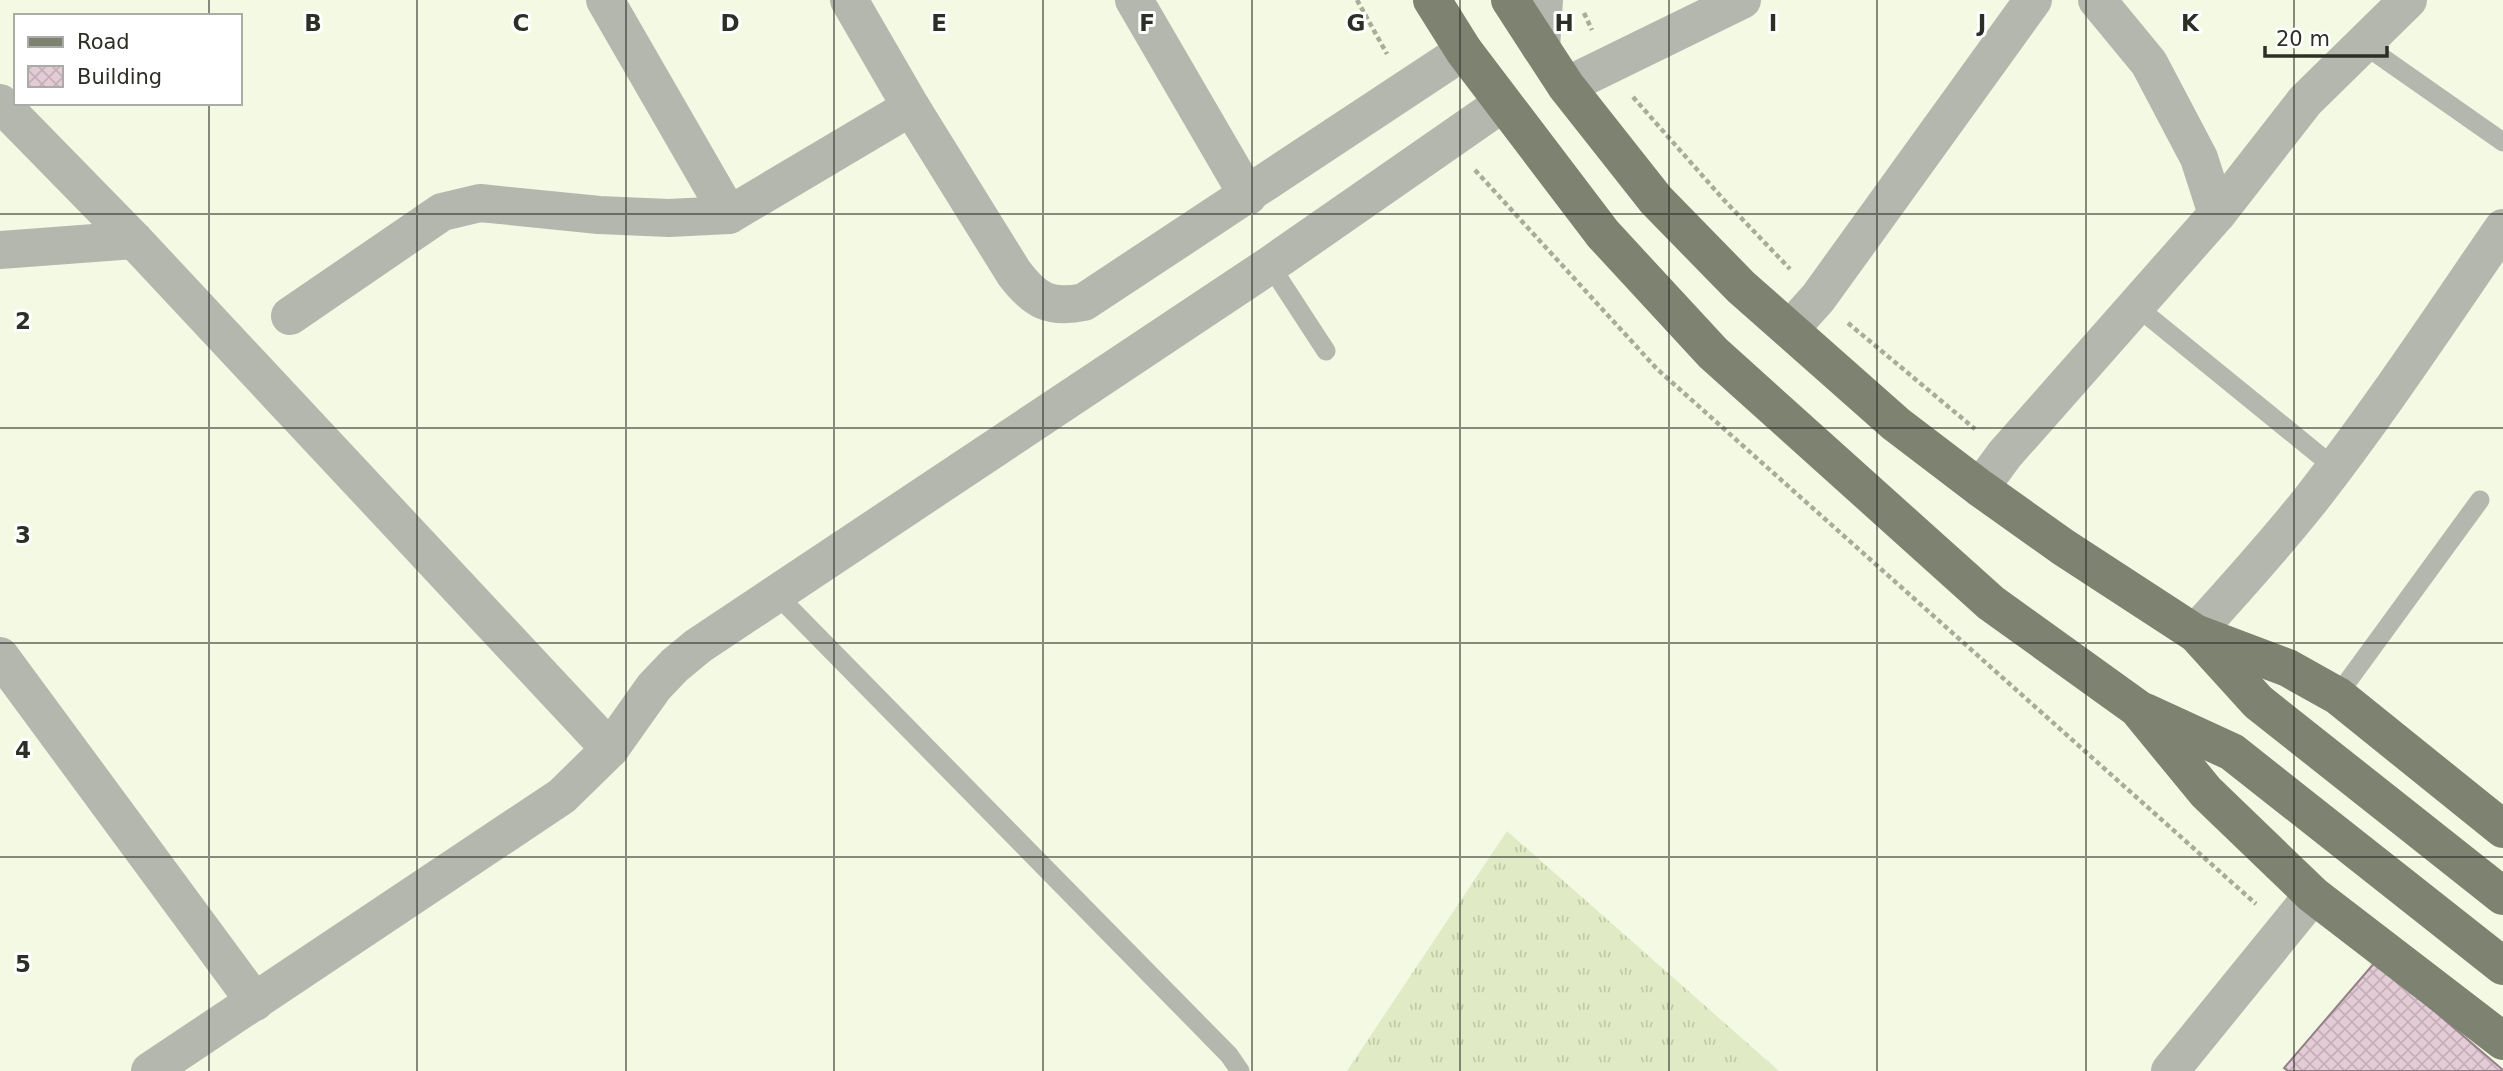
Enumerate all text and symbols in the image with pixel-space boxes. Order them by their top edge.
text: B [304,10,322,36]
text: C [513,10,529,36]
text: D [720,10,740,36]
text: E [931,10,947,36]
text: F [1139,10,1155,36]
text: G [1347,10,1365,36]
text: H [1554,10,1574,36]
text: I [1769,10,1777,36]
text: J [1976,10,1986,36]
text: K [2181,10,2200,36]
legend [14,14,242,105]
scale bar [2265,14,2388,58]
text: 20 m [2276,27,2330,51]
text: Road [77,30,130,54]
text: Building [77,65,162,89]
text: 2 [15,308,31,334]
text: 3 [15,522,31,548]
text: 4 [15,737,31,763]
text: 5 [15,951,31,977]

